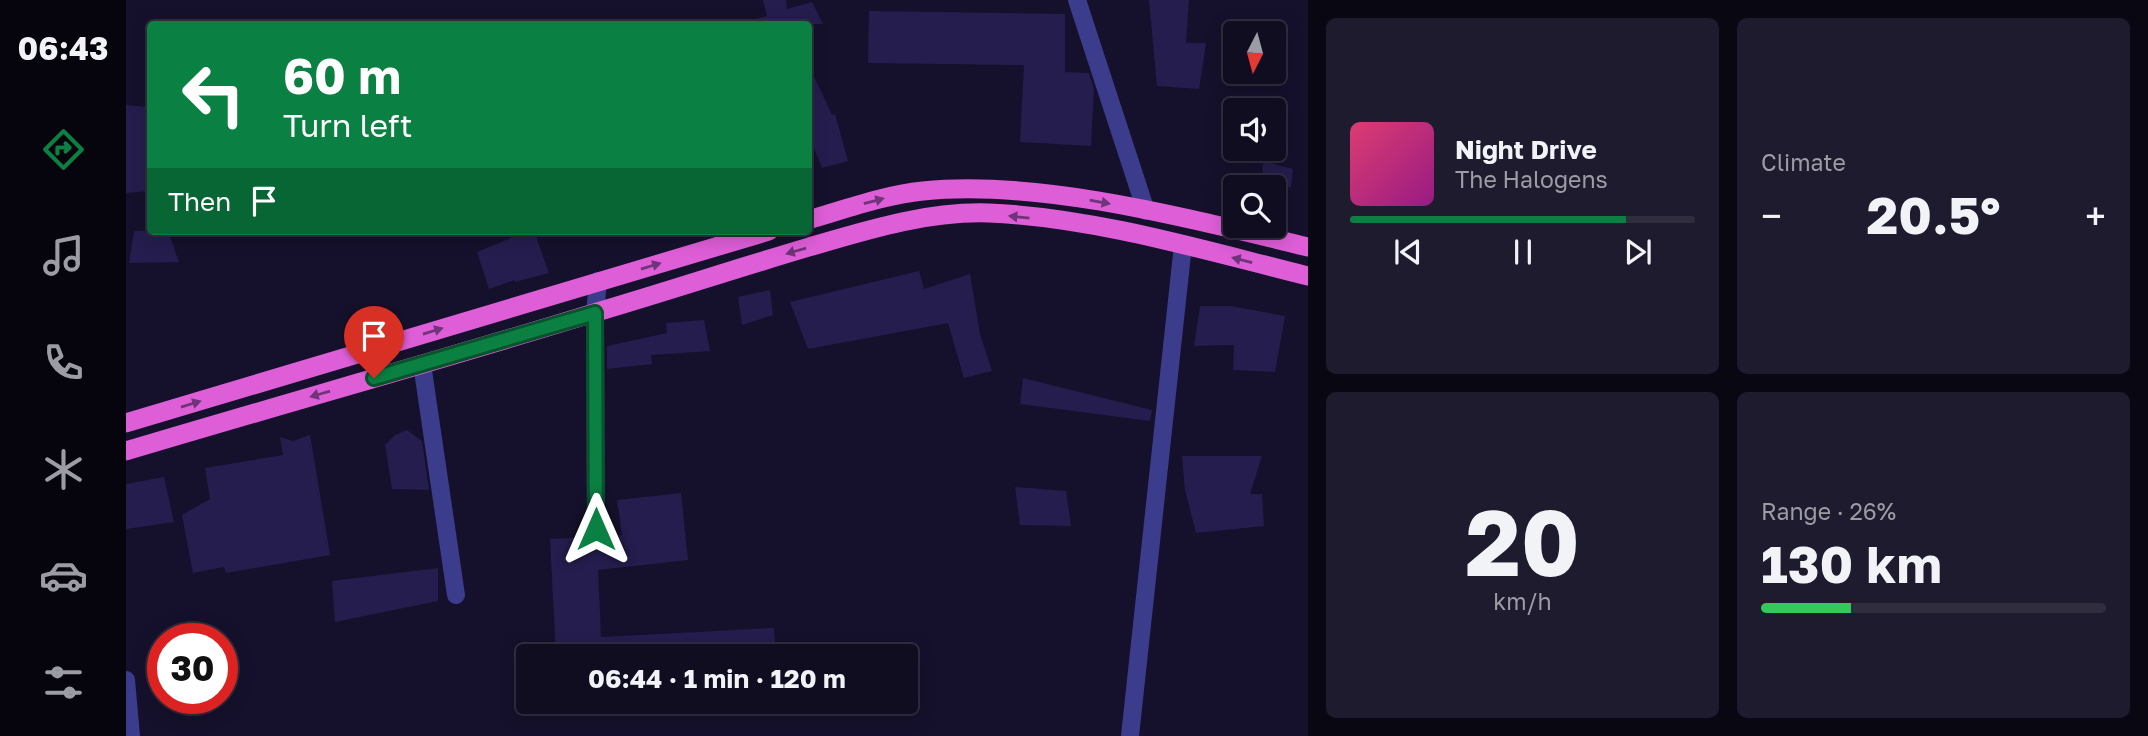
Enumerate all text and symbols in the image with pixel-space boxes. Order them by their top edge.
north arrow [1223,21,1286,84]
map controls [1223,21,1286,238]
text: 06:43 [18,29,108,67]
text: 60 m [283,46,401,105]
icon: left [168,49,259,140]
button: sound [1223,98,1286,161]
text: Turn left [283,106,412,144]
icon: directions [39,125,88,174]
text: Night Drive [1455,134,1597,165]
text: Climate [1761,148,1846,176]
text: The Halogens [1455,165,1608,193]
button: search [1223,175,1286,238]
icon: arrive [245,182,283,220]
text: 20.5° [1866,183,2001,245]
text: Then [168,186,231,217]
text: − [1761,193,1782,238]
text: + [2085,193,2106,238]
one-way arrow [864,196,885,206]
one-way arrow [1089,197,1111,208]
one-way arrow [1007,211,1029,222]
icon: music [39,231,88,280]
icon: previous [1389,233,1427,271]
icon: pause [1504,233,1542,271]
icon: next [1619,233,1657,271]
one-way arrow [784,246,806,257]
one-way arrow [1231,254,1253,265]
one-way arrow [640,260,661,270]
pin [344,306,404,378]
icon: arrive [355,317,393,355]
one-way arrow [422,325,443,335]
icon: phone [39,338,88,387]
one-way arrow [309,389,330,399]
one-way arrow [181,398,202,408]
icon: climate [39,445,88,494]
text: 20 [1465,487,1580,596]
position arrow [559,492,633,566]
text: Range · 26% [1761,497,1896,525]
text: 130 km [1761,532,1942,594]
icon: car [39,551,88,600]
text: km/h [1493,587,1552,615]
speed limit sign: 30 [147,623,238,714]
icon: filters [39,658,88,707]
text: 06:44 · 1 min · 120 m [588,663,846,694]

